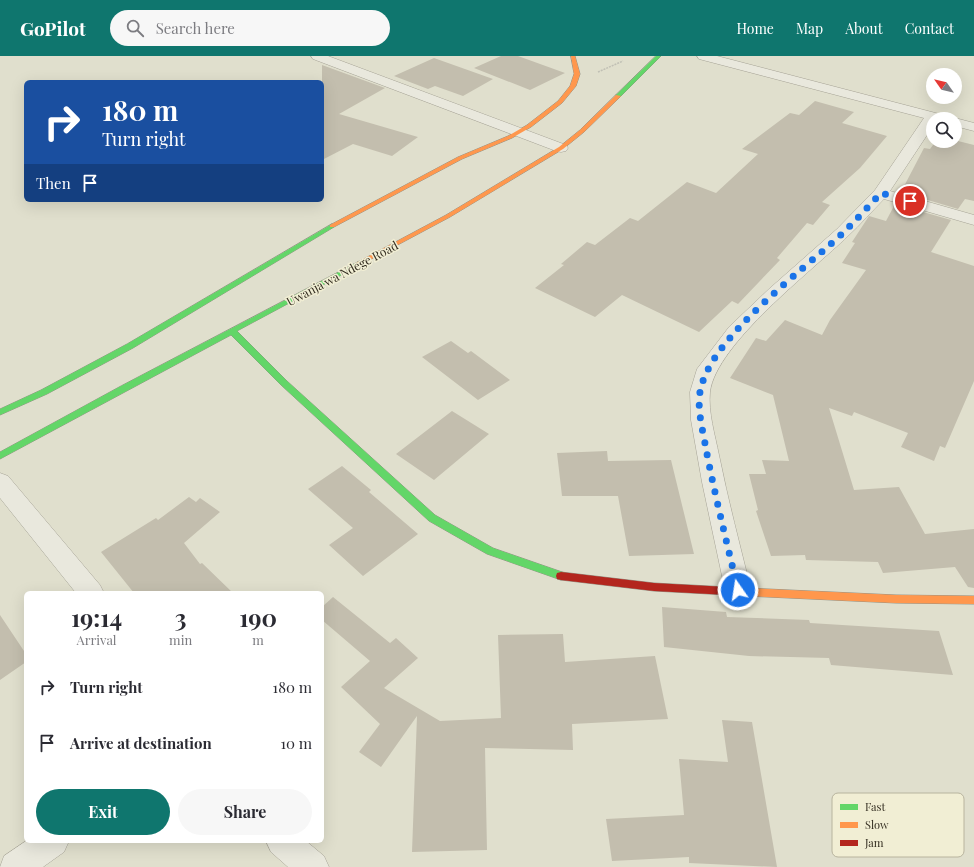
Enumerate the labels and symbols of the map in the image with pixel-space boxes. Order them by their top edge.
north arrow [926,68,962,104]
pin [893,184,927,218]
street label: Uwanja wa Ndege Road [284,237,401,309]
position arrow [717,569,759,611]
legend [832,793,964,857]
text: Fast [865,799,885,814]
text: Slow [865,817,889,832]
text: Jam [864,835,884,850]

